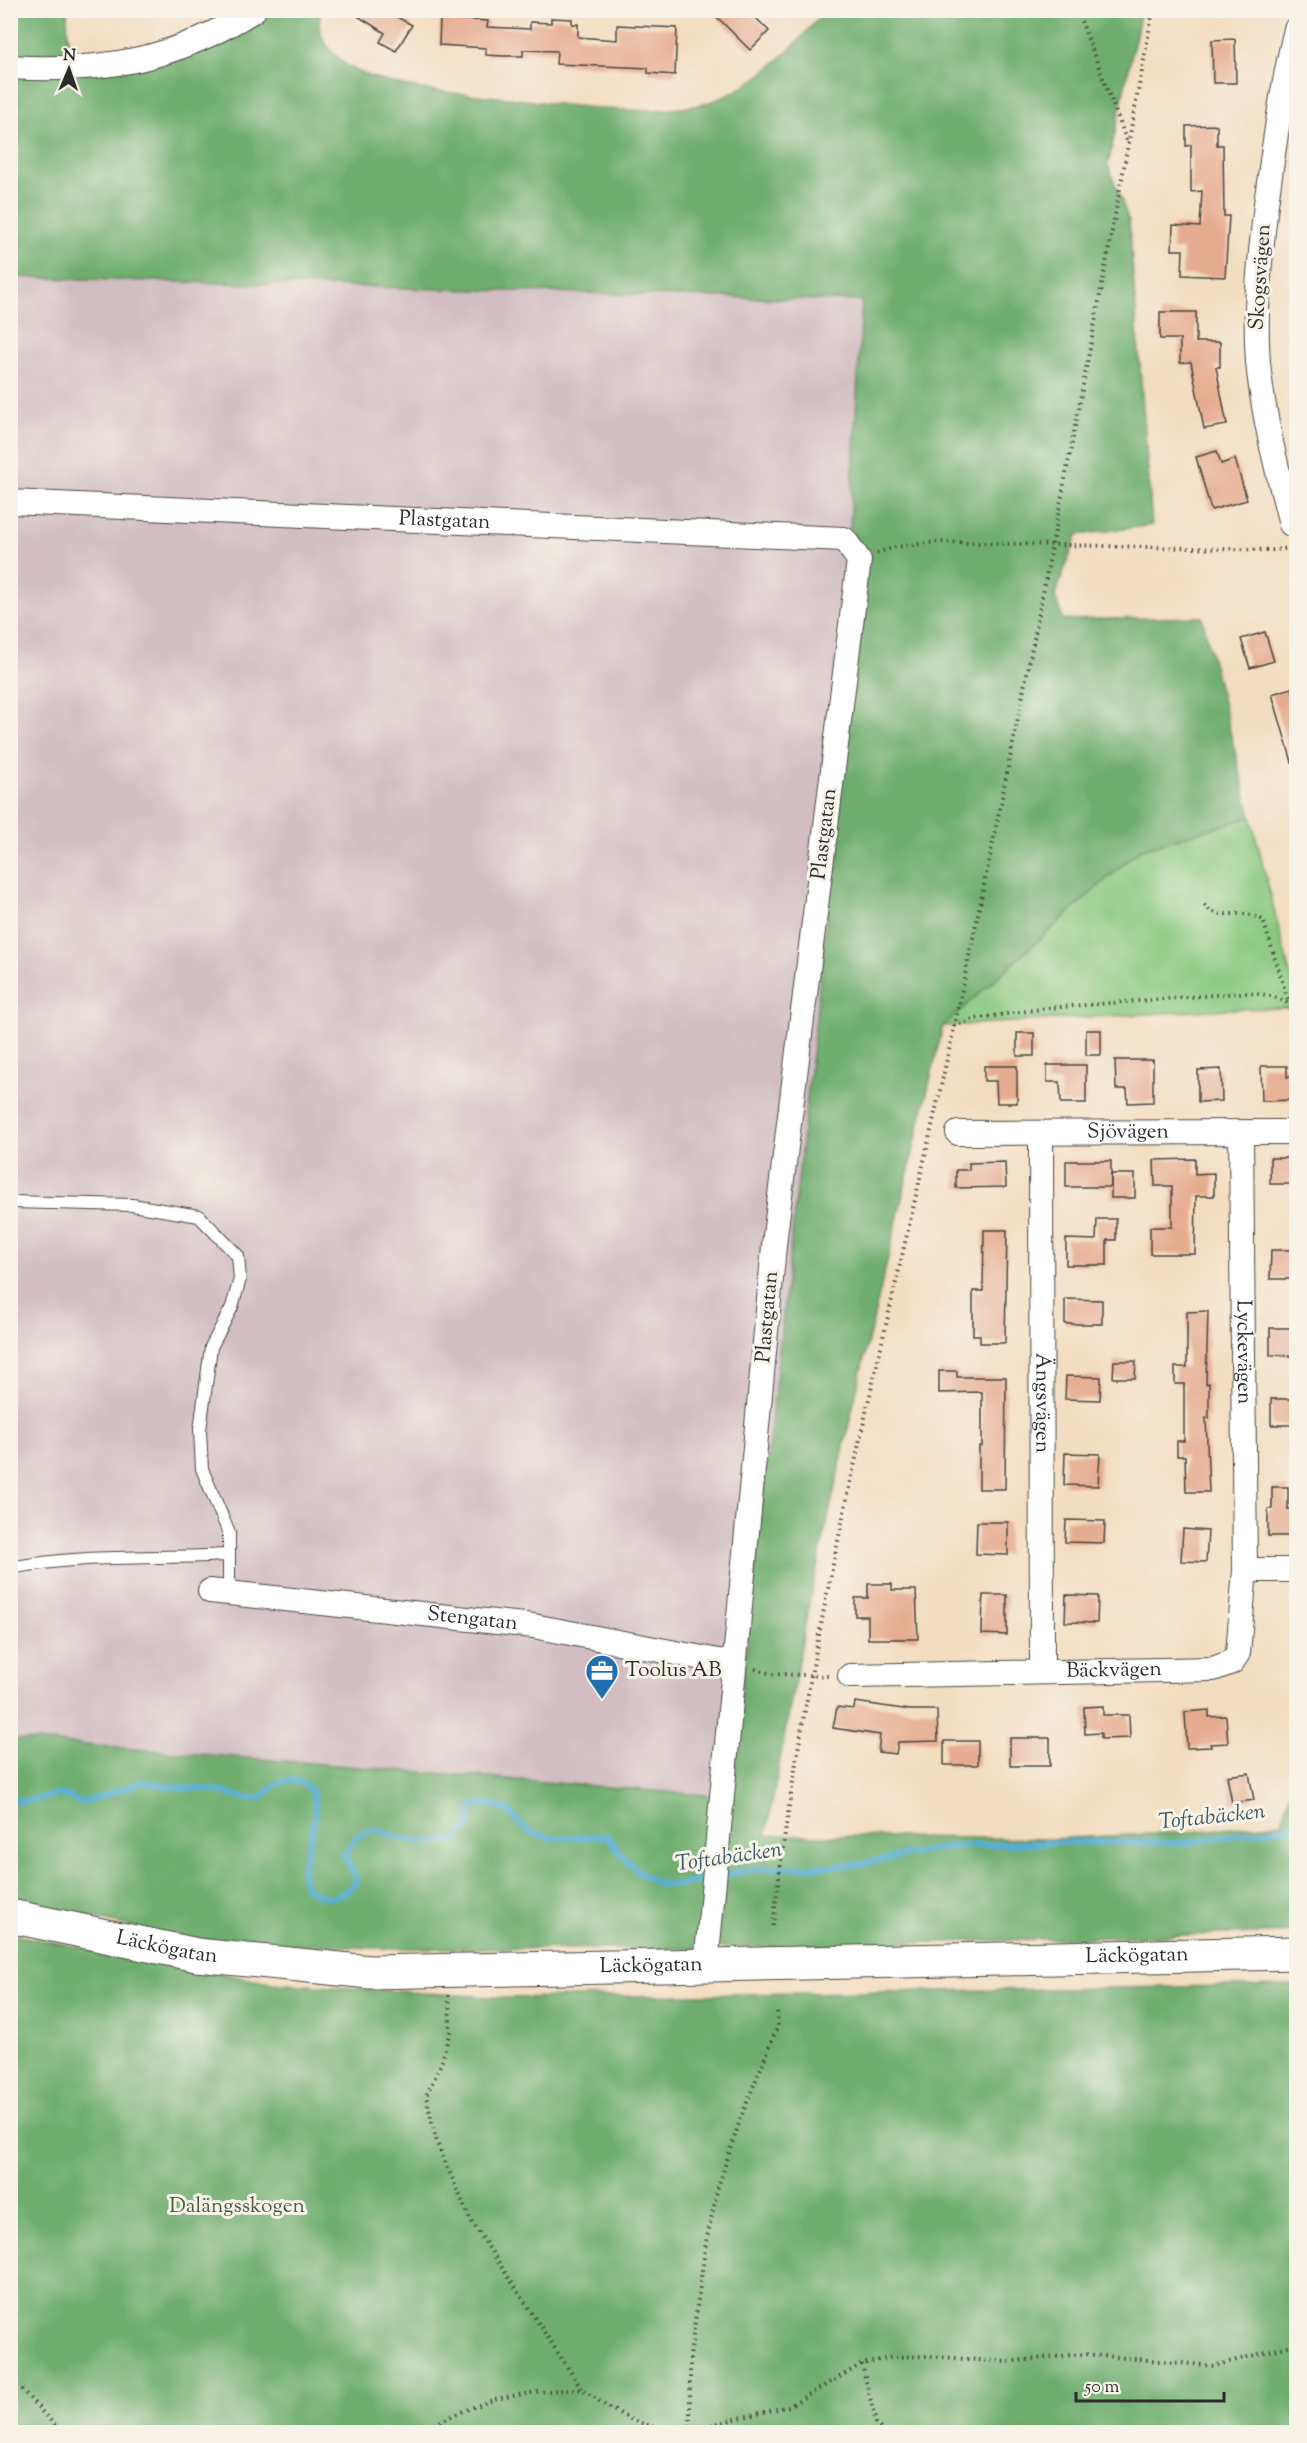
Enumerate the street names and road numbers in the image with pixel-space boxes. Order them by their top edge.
street label: Skogsvägen [1242,223,1280,331]
street label: Plastgatan [398,504,491,538]
street label: Plastgatan [805,787,845,881]
street label: Sjövägen [1087,1117,1169,1148]
street label: Plastgatan [749,1270,787,1364]
street label: Lyckevägen [1228,1299,1258,1405]
street label: Ängsvägen [1026,1353,1057,1453]
street label: Stengatan [426,1600,519,1639]
street label: Bäckvägen [1066,1655,1162,1687]
street label: Läckögatan [113,1923,219,1972]
street label: Läckögatan [1085,1940,1189,1972]
street label: Läckögatan [599,1950,703,1982]

